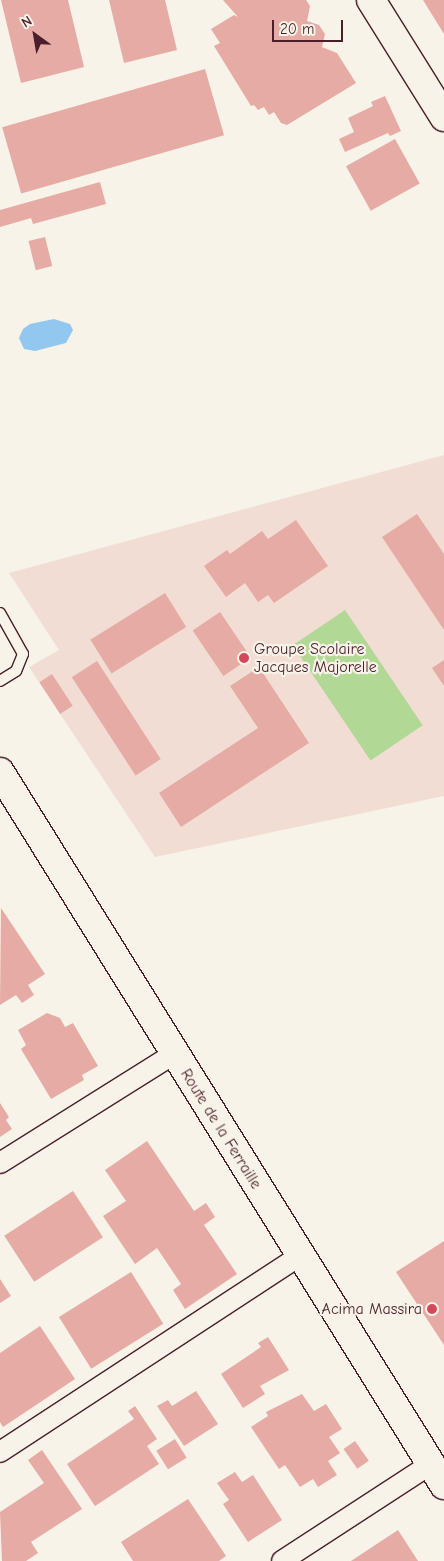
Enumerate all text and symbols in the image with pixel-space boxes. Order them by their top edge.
north arrow [10,10,60,60]
scale bar [274,10,345,42]
text: N [18,12,35,31]
text: 20 m [280,20,314,38]
place label: Groupe Scolaire Jacques Majorelle [254,639,377,677]
marker: Groupe Scolaire Jacques Majorelle [238,652,250,664]
street label: Route de la Ferraille [176,1065,266,1193]
place label: Acima Massira [322,1299,422,1319]
marker: Acima Massira [426,1303,438,1315]

